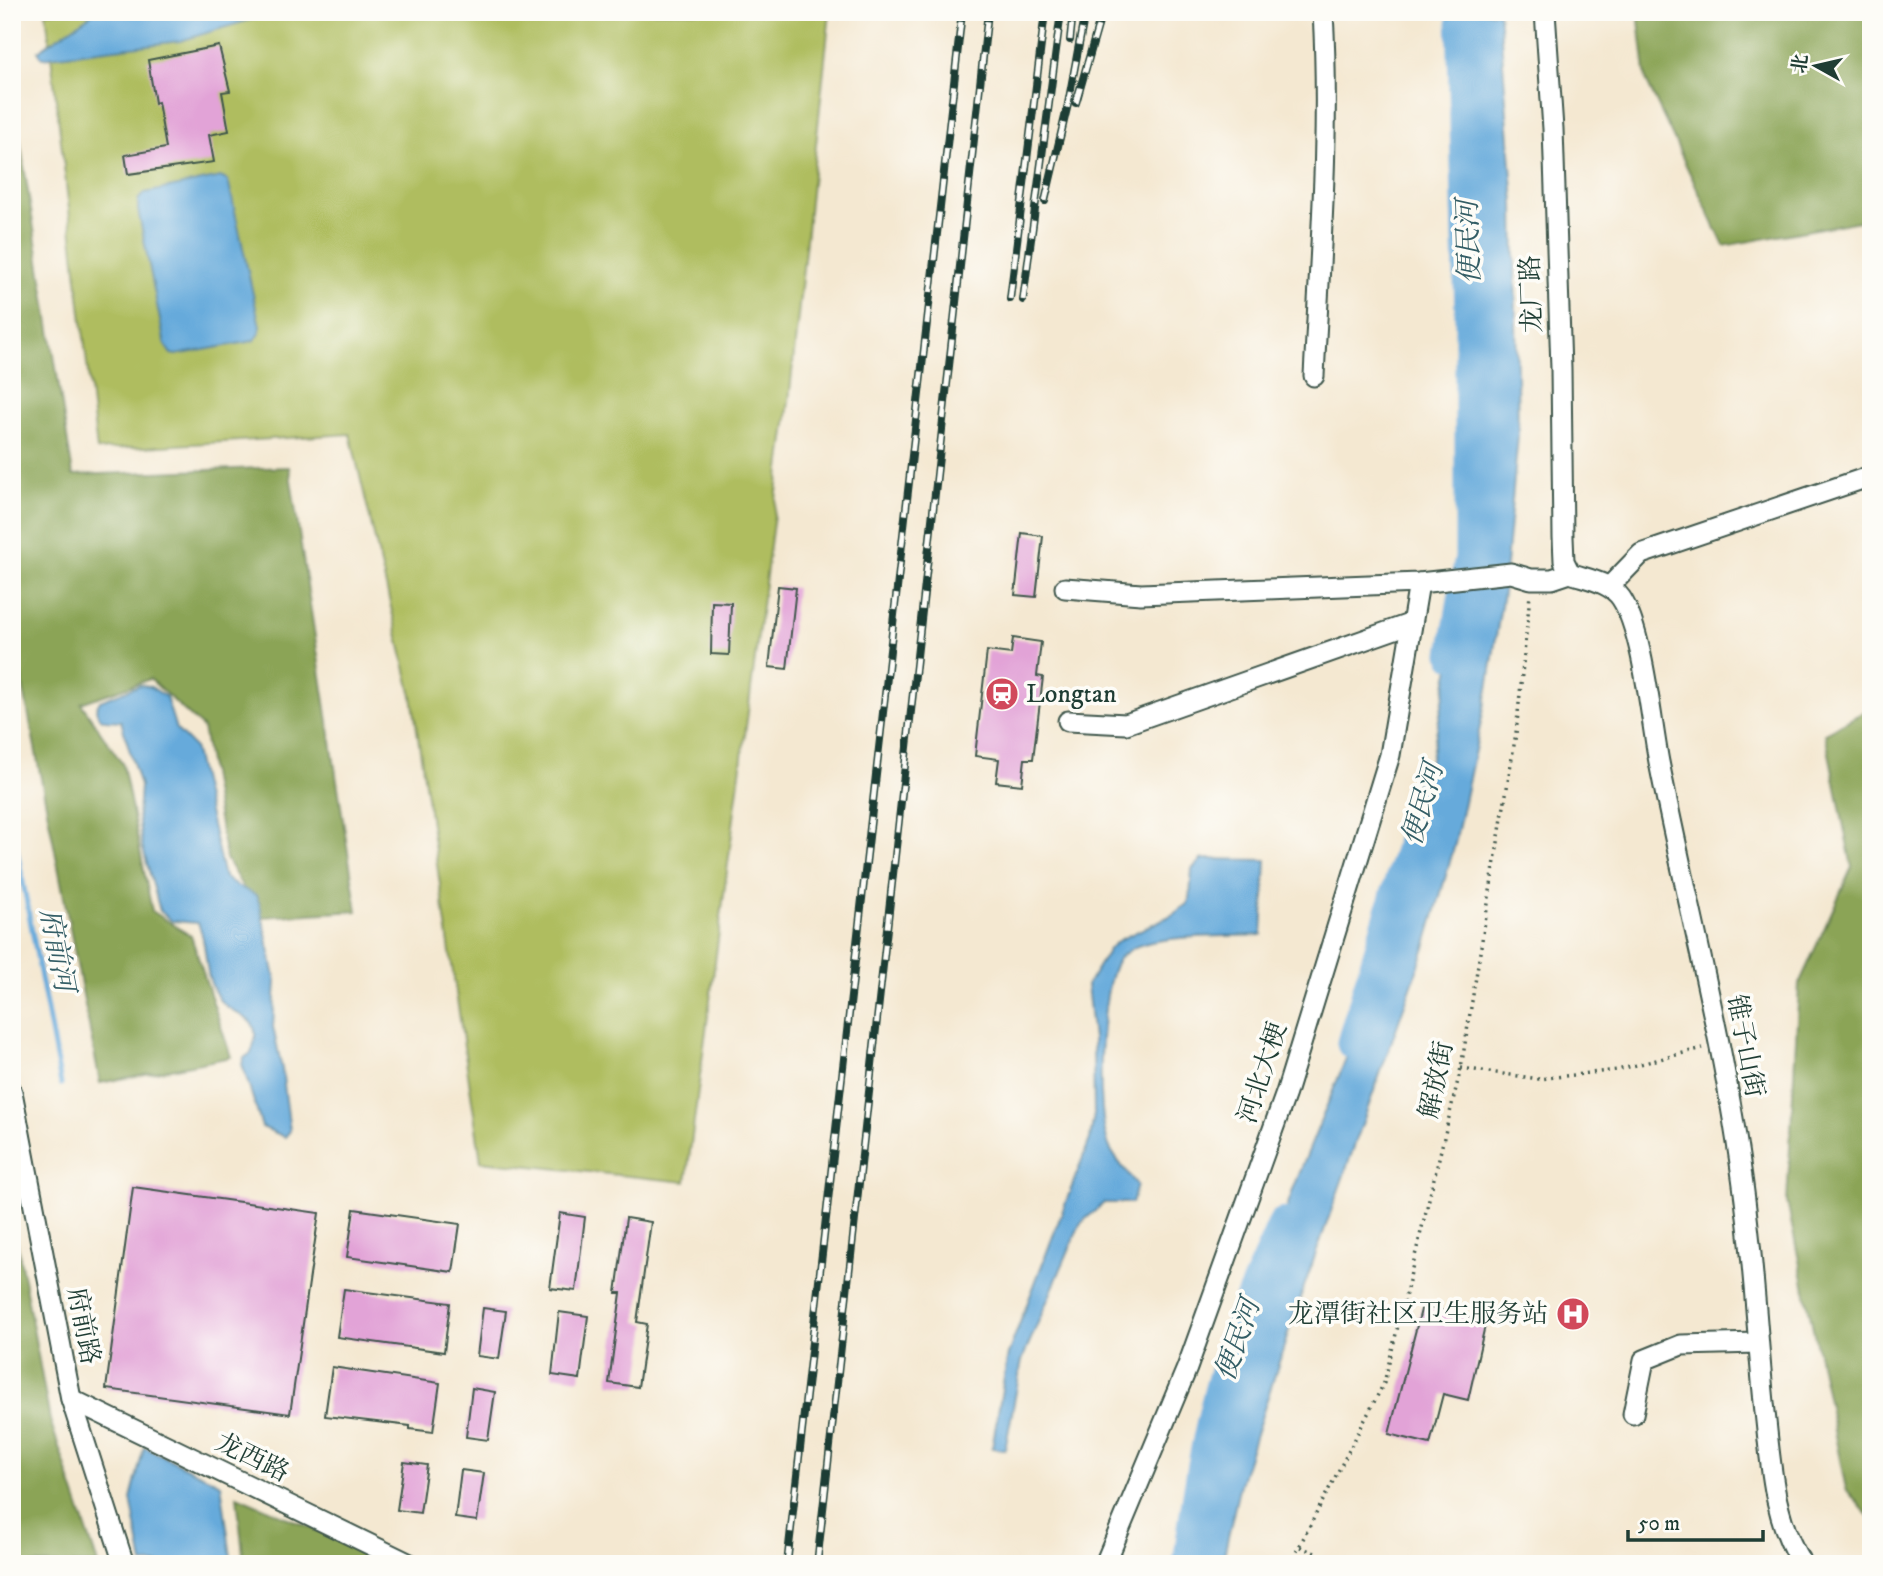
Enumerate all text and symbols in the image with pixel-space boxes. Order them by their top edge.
north arrow [1782,32,1852,102]
text: 北 [1788,53,1813,75]
water label: 便民河 [1450,194,1488,285]
street label: 龙厂路 [1514,254,1550,334]
station icon: Longtan [983,675,1021,713]
place label: Longtan [1026,678,1117,711]
water label: 便民河 [1395,754,1453,849]
water label: 府前河 [32,905,83,999]
street label: 锥子山街 [1719,992,1771,1100]
street label: 河北大梗 [1231,1018,1295,1128]
street label: 解放街 [1413,1038,1461,1122]
street label: 府前路 [59,1285,107,1367]
water label: 便民河 [1208,1290,1270,1385]
hospital icon: 龙潭街社区卫生服务站 [1554,1295,1592,1333]
place label: 龙潭街社区卫生服务站 [1288,1298,1548,1331]
street label: 龙西路 [210,1426,294,1490]
scale bar [1628,1499,1762,1543]
text: 50 m [1638,1511,1680,1537]

